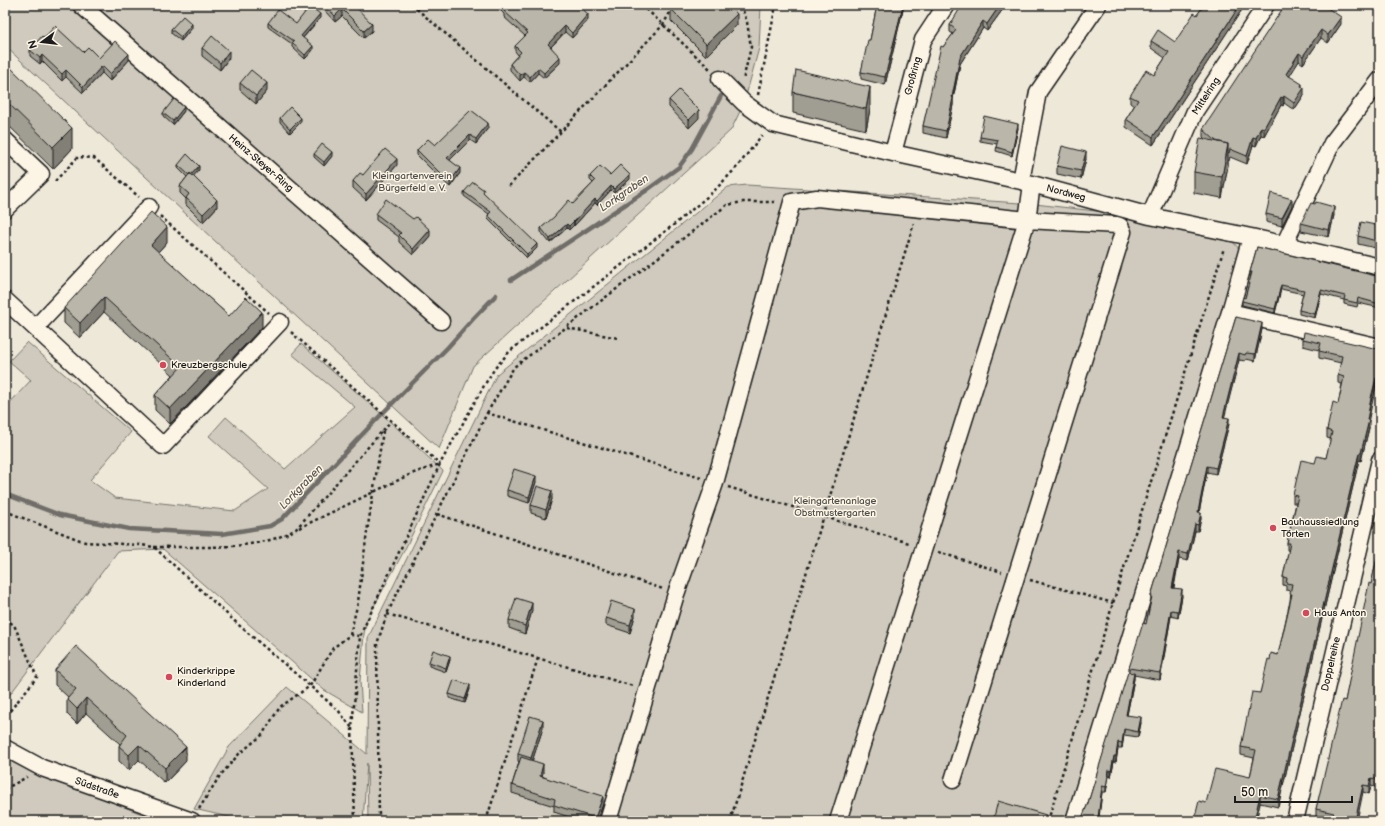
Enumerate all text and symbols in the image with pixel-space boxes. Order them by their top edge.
north arrow [22,22,62,62]
text: N [25,39,40,50]
street label: Großring [902,55,924,97]
street label: Mittelring [1189,75,1223,117]
street label: Heinz-Steyer-Ring [226,132,296,195]
park label: Kleingartenverein Bürgerfeld e. V. [372,170,452,194]
water label: Lorkgraben [597,172,651,214]
street label: Nordweg [1045,182,1087,204]
place label: Kreuzbergschule [171,359,247,371]
marker: Kreuzbergschule [158,360,168,370]
water label: Lorkgraben [277,462,325,512]
park label: Kleingartenanlage Obstmustergarten [794,495,877,519]
place label: Bauhaussiedlung Törten [1281,516,1359,540]
marker: Bauhaussiedlung Törten [1268,523,1278,533]
place label: Haus Anton [1314,607,1366,619]
marker: Haus Anton [1301,608,1311,618]
street label: Doppelreihe [1319,635,1343,693]
place label: Kinderkrippe Kinderland [177,665,235,689]
marker: Kinderkrippe Kinderland [164,672,174,682]
street label: Südstraße [73,775,121,801]
scale bar [1235,778,1352,804]
text: 50 m [1241,785,1268,800]

